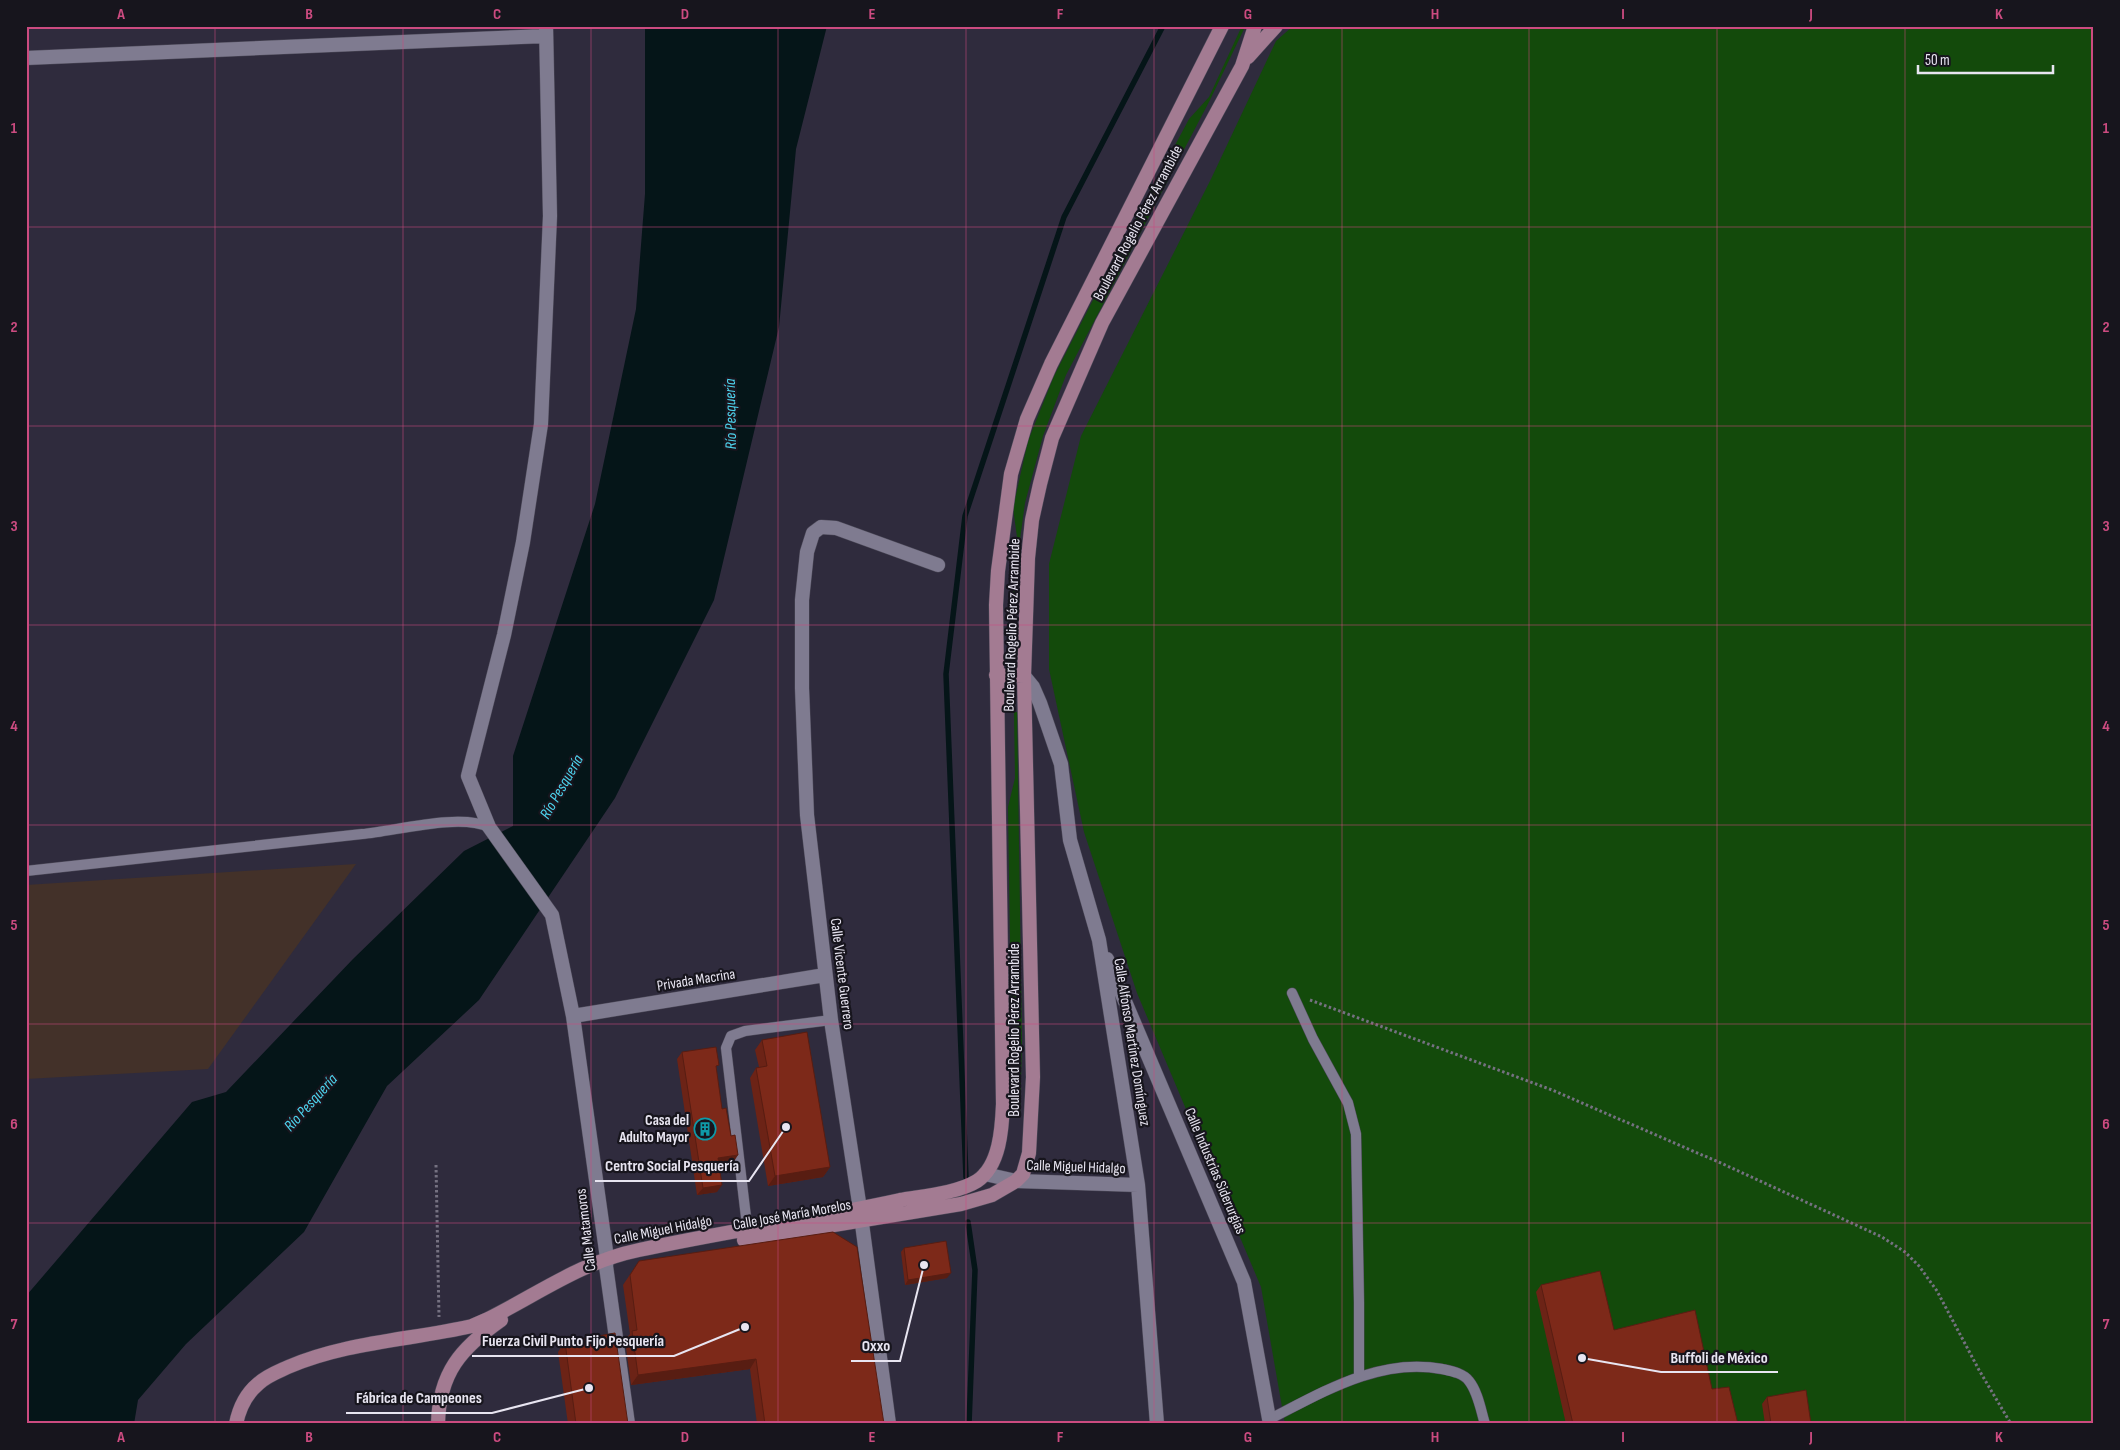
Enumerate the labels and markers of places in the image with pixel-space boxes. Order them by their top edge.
place label: Casa del Adulto Mayor [618,1111,689,1147]
building icon: Casa del Adulto Mayor [693,1117,717,1141]
callout: Centro Social Pesquería [595,1150,749,1181]
callout: Fuerza Civil Punto Fijo Pesquería [472,1325,674,1356]
callout: Oxxo [851,1330,900,1361]
callout: Buffoli de México [1661,1341,1778,1372]
callout: Fábrica de Campeones [346,1382,492,1413]

